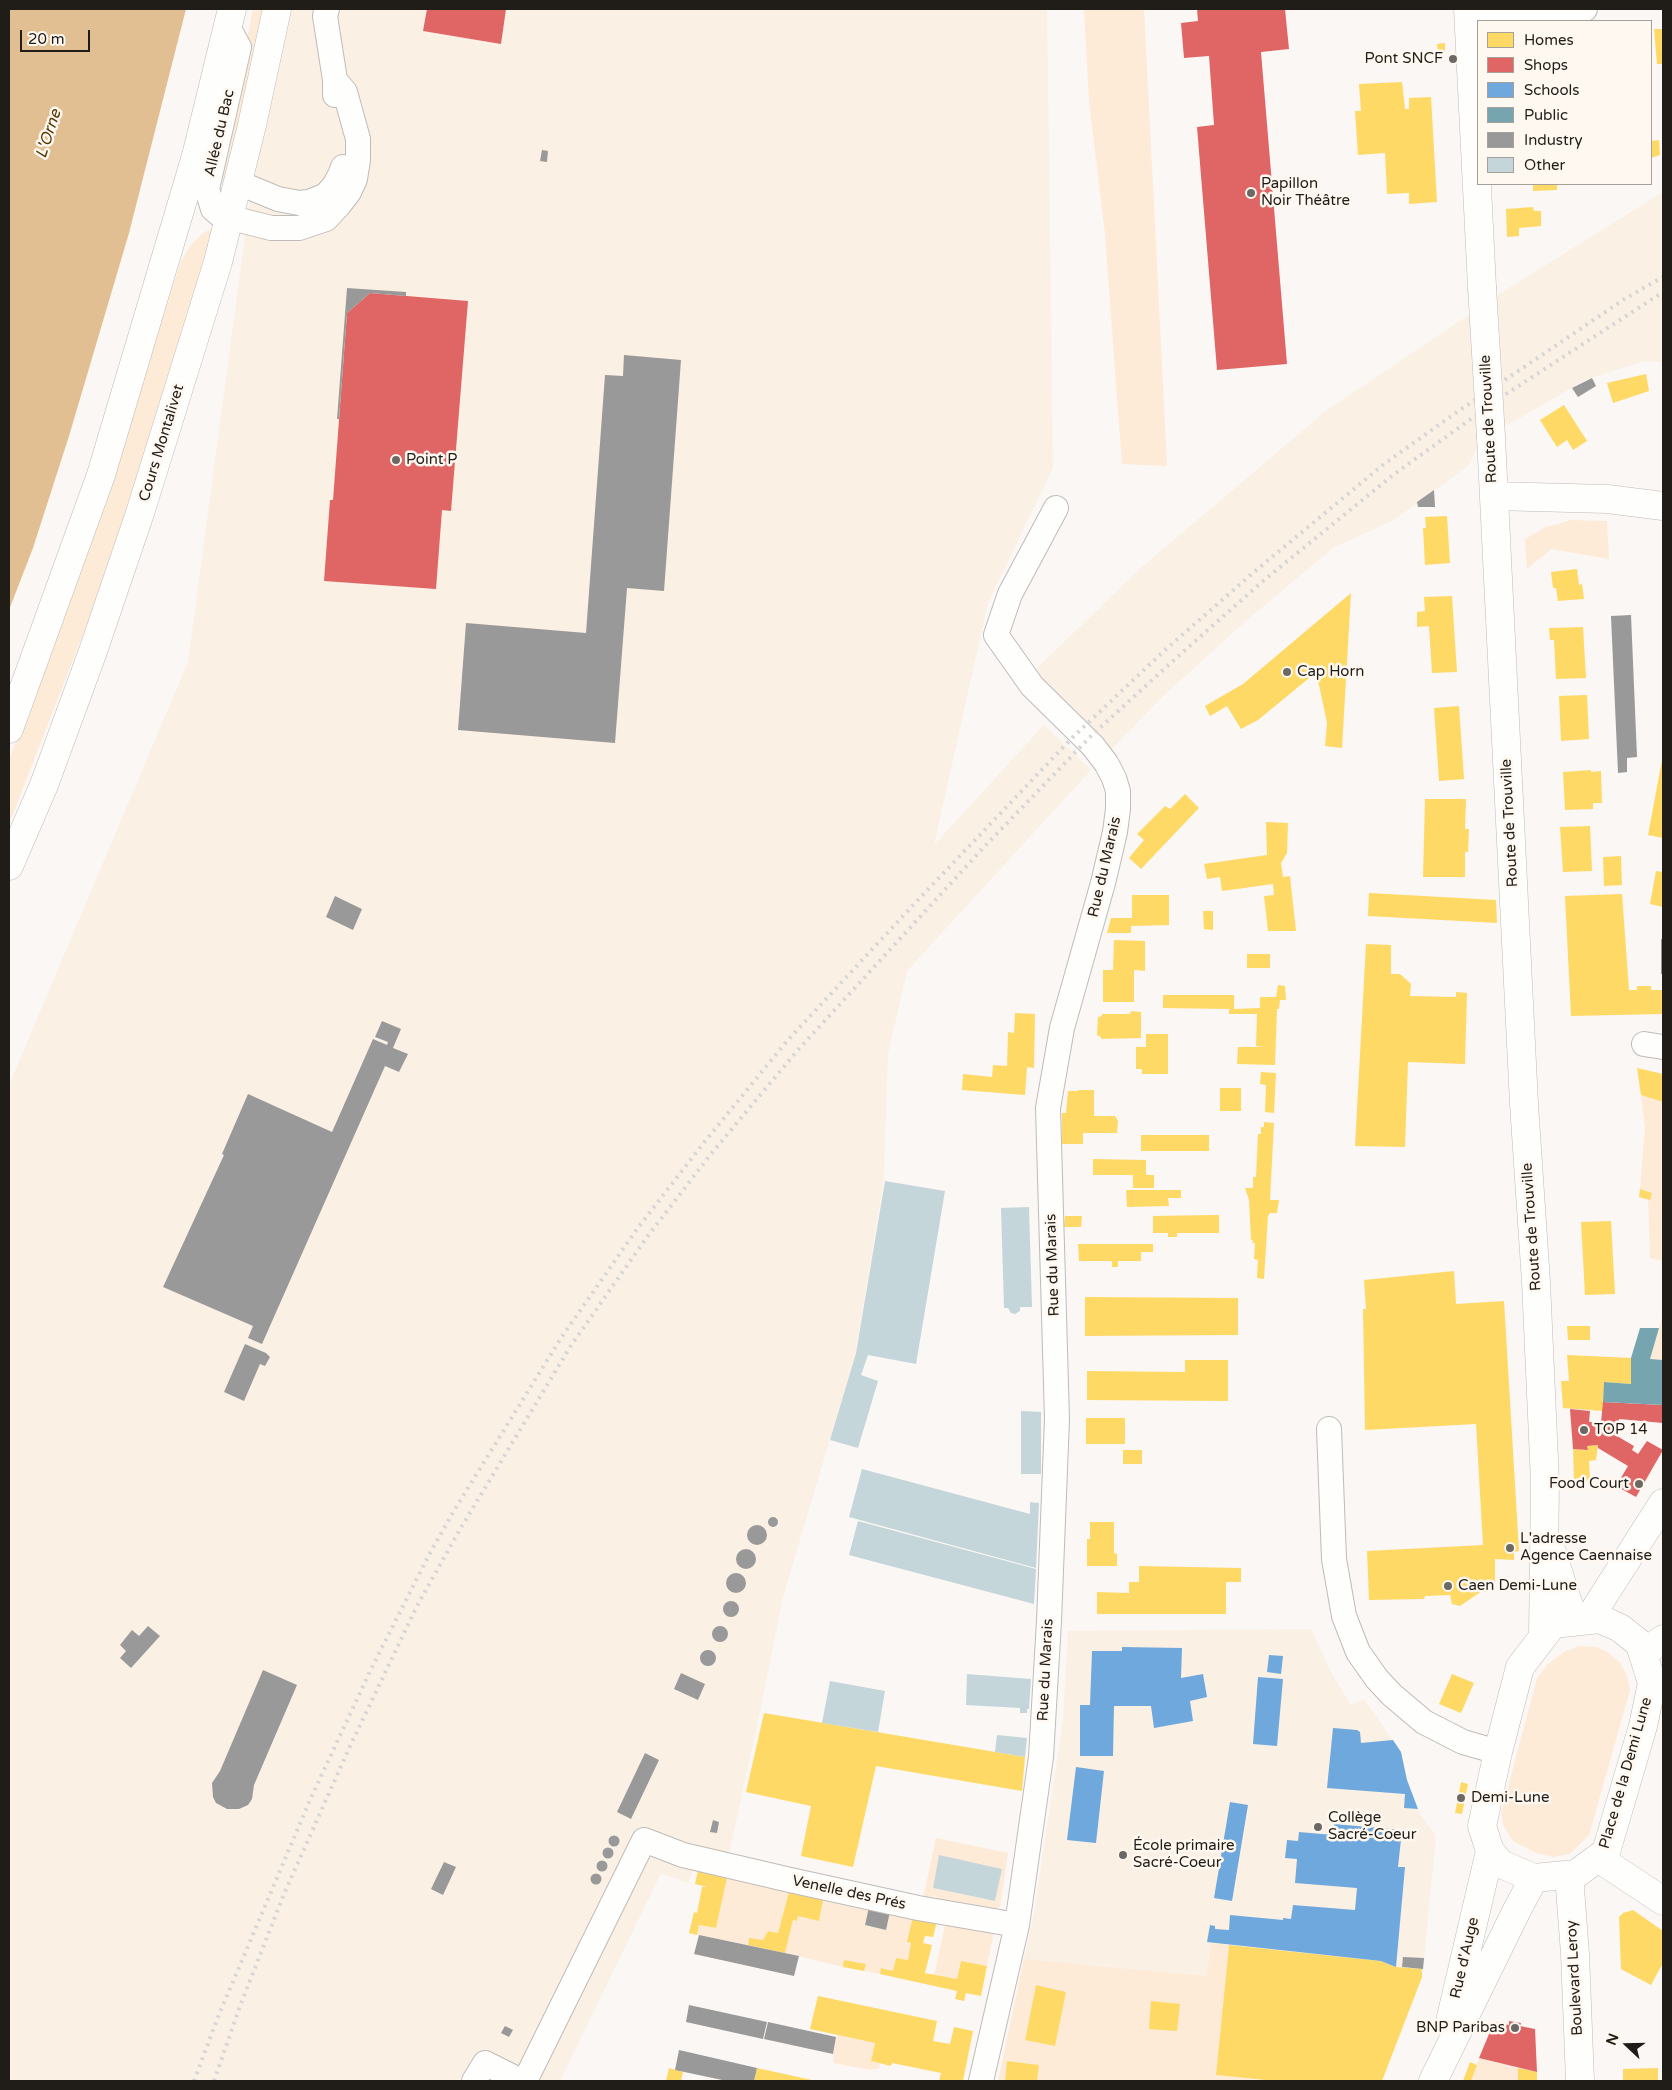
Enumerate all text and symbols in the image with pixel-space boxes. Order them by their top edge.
scale bar [22,20,92,52]
legend [1477,20,1652,185]
text: 20 m [28,30,65,48]
text: Homes [1524,31,1574,49]
place label: Pont SNCF [1365,50,1443,68]
marker: Pont SNCF [1447,53,1459,65]
text: Shops [1524,56,1568,74]
text: Schools [1524,81,1580,99]
street label: Allée du Bac [201,88,239,178]
text: Public [1524,106,1568,124]
water label: L'Orne [32,107,66,161]
text: Industry [1524,131,1583,149]
text: Other [1524,156,1565,174]
place label: Papillon Noir Théâtre [1261,175,1350,210]
marker: Papillon Noir Théâtre [1245,187,1257,199]
street label: Route de Trouville [1477,354,1501,484]
street label: Cours Montalivet [136,382,188,504]
place label: Point P [406,451,457,469]
marker: Point P [390,454,402,466]
place label: Cap Horn [1297,663,1364,681]
marker: Cap Horn [1281,666,1293,678]
street label: Route de Trouville [1498,758,1522,888]
street label: Rue du Marais [1085,815,1125,919]
street label: Route de Trouville [1519,1162,1545,1292]
street label: Rue du Marais [1042,1213,1064,1317]
place label: TOP 14 [1594,1421,1648,1439]
marker: TOP 14 [1578,1424,1590,1436]
place label: Food Court [1549,1475,1629,1493]
marker: Food Court [1633,1478,1645,1490]
place label: L'adresse Agence Caennaise [1520,1530,1652,1565]
marker: L'adresse Agence Caennaise [1504,1542,1516,1554]
place label: Caen Demi-Lune [1458,1577,1577,1595]
marker: Caen Demi-Lune [1442,1580,1454,1592]
street label: Rue du Marais [1034,1618,1058,1722]
street label: Place de la Demi Lune [1596,1695,1656,1851]
place label: Demi-Lune [1471,1789,1549,1807]
marker: Demi-Lune [1455,1792,1467,1804]
place label: Collège Sacré-Coeur [1328,1809,1416,1844]
marker: Collège Sacré-Coeur [1312,1821,1324,1833]
place label: École primaire Sacré-Coeur [1133,1837,1234,1872]
marker: École primaire Sacré-Coeur [1117,1849,1129,1861]
street label: Venelle des Prés [791,1872,907,1914]
street label: Rue d'Auge [1447,1916,1483,2000]
street label: Boulevard Leroy [1563,1920,1587,2036]
place label: BNP Paribas [1416,2019,1505,2037]
north arrow [1602,2020,1652,2070]
marker: BNP Paribas [1509,2022,1521,2034]
text: N [1603,2031,1622,2048]

